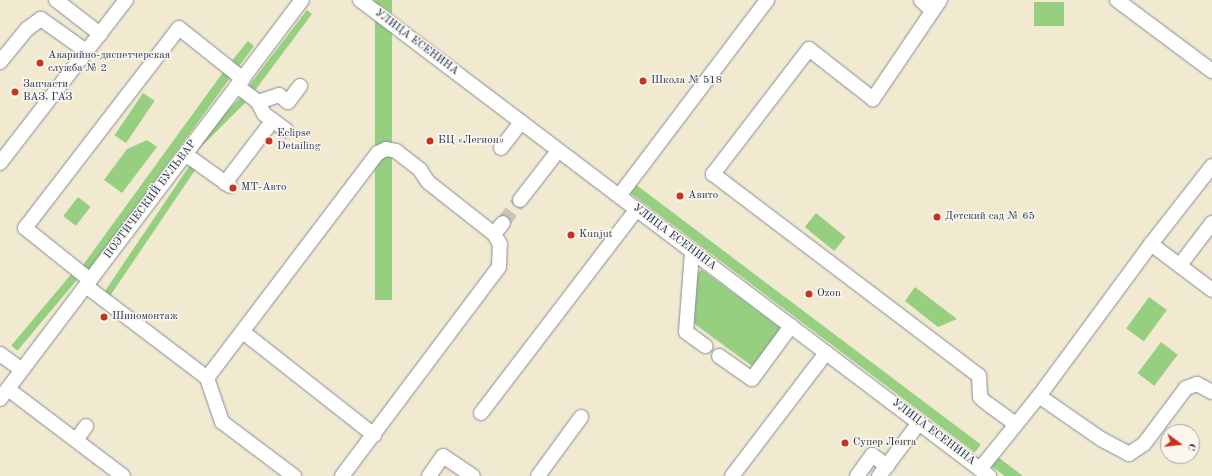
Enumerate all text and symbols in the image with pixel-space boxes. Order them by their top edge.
street label: УЛИЦА ЕСЕНИНА [371,7,461,79]
place label: Аварийно-диспетчерская служба № 2 [48,50,170,76]
marker: Аварийно-диспетчерская служба № 2 [35,58,45,68]
place label: Школа № 518 [651,74,722,88]
marker: Школа № 518 [638,76,648,86]
place label: Запчасти ВАЗ, ГАЗ [23,79,72,105]
marker: Запчасти ВАЗ, ГАЗ [10,87,20,97]
place label: Eclipse Detailing [277,128,321,154]
place label: БЦ «Легион» [438,134,504,148]
marker: Eclipse Detailing [264,136,274,146]
marker: БЦ «Легион» [425,136,435,146]
street label: ПОЭТИЧЕСКИЙ БУЛЬВАР [102,138,200,262]
place label: МТ-Авто [241,181,286,195]
marker: МТ-Авто [228,183,238,193]
place label: Авито [688,189,718,203]
marker: Авито [675,191,685,201]
street label: УЛИЦА ЕСЕНИНА [629,202,719,274]
place label: Детский сад № 65 [945,210,1035,224]
marker: Детский сад № 65 [932,212,942,222]
place label: Kunjut [579,228,612,242]
marker: Kunjut [566,230,576,240]
place label: Ozon [817,287,841,301]
marker: Ozon [804,289,814,299]
place label: Шиномонтаж [112,310,178,324]
marker: Шиномонтаж [99,312,109,322]
street label: УЛИЦА ЕСЕНИНА [888,397,978,469]
north arrow [1160,424,1200,464]
place label: Супер Лента [853,436,916,450]
marker: Супер Лента [840,438,850,448]
text: С [1185,442,1197,452]

